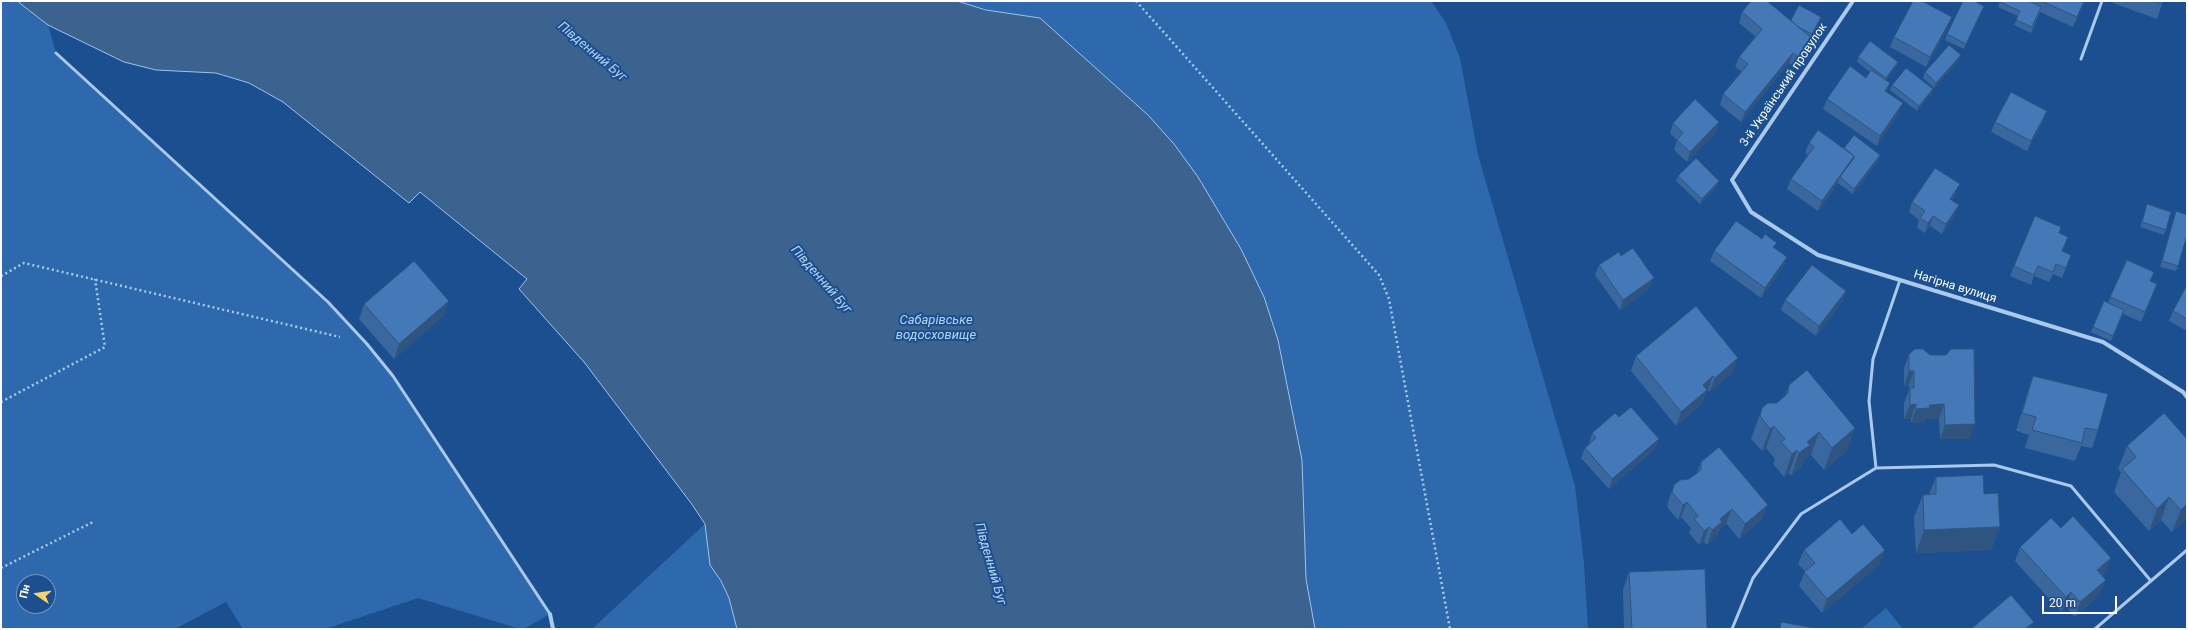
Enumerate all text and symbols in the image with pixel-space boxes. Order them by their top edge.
water label: Південний Буг [554,19,630,85]
street label: 3-й Український провулок [1737,21,1831,149]
water label: Південний Буг [787,243,855,317]
street label: Нагірна вулиця [1912,268,1998,306]
water label: Сабарівське водосховище [896,313,976,344]
water label: Південний Буг [971,521,1009,607]
north arrow [16,574,56,614]
text: Пн [17,583,33,600]
scale bar [2044,588,2119,614]
text: 20 m [2049,596,2076,610]

